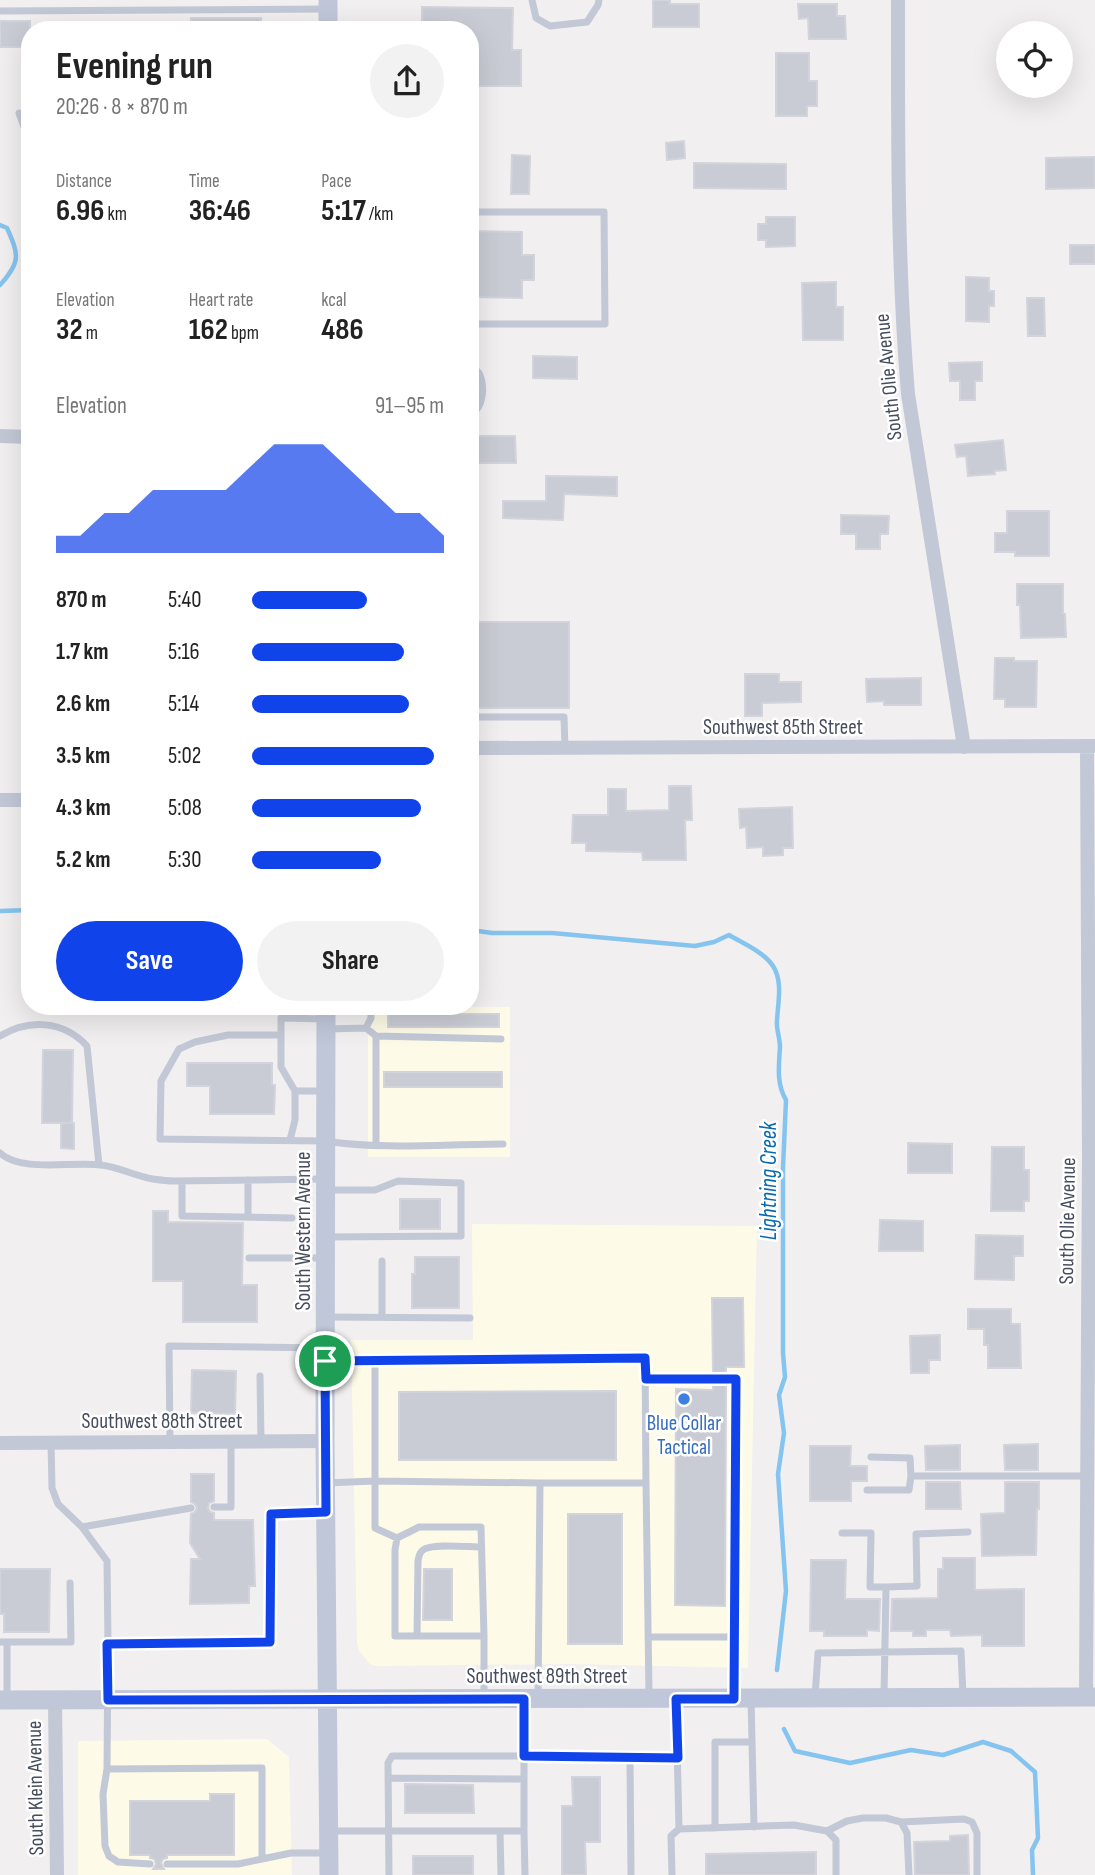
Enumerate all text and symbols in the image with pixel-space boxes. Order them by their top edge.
map controls [996,21,1073,98]
button: locate [996,21,1073,98]
text: Evening run [56,44,213,89]
button: share [370,44,444,118]
text: 20:26 · 8 × 870 m [56,93,188,121]
text: Distance [56,170,112,193]
text: Time [189,170,220,193]
text: Pace [321,170,352,193]
text: 6.96 [56,193,104,229]
text: 36:46 [189,193,251,229]
text: 5:17 [321,193,366,229]
text: km [104,203,127,226]
text: /km [366,203,394,226]
text: Elevation [56,289,115,312]
text: Heart rate [189,289,254,312]
text: kcal [321,289,346,312]
text: 32 [56,312,83,348]
text: 162 [189,312,228,348]
text: 486 [321,312,364,348]
street label: South Olie Avenue [869,313,908,441]
text: m [83,322,98,345]
text: bpm [228,322,259,345]
text: Elevation [56,392,127,420]
text: 91–95 m [375,392,444,420]
text: 870 m [56,586,107,614]
text: 5:40 [168,586,201,614]
text: 1.7 km [56,638,109,666]
text: 5:16 [168,638,200,666]
text: 2.6 km [56,690,110,718]
text: 5:14 [168,690,199,718]
street label: Southwest 85th Street [703,715,863,740]
text: 3.5 km [56,742,110,770]
text: 5:02 [168,742,201,770]
text: 4.3 km [56,794,111,822]
text: 5:08 [168,794,202,822]
text: 5.2 km [56,846,110,874]
text: 5:30 [168,846,201,874]
button: Save [56,921,243,1001]
button: Share [257,921,444,1001]
water label: Lightning Creek [755,1120,783,1240]
street label: South Western Avenue [291,1152,316,1310]
street label: South Olie Avenue [1054,1157,1081,1285]
pin [295,1331,355,1391]
icon: arrive [306,1342,344,1380]
marker: Blue Collar Tactical [676,1391,692,1407]
street label: Southwest 88th Street [82,1409,242,1434]
place label: Blue Collar Tactical [647,1411,721,1460]
street label: Southwest 89th Street [467,1664,628,1689]
street label: South Klein Avenue [22,1720,49,1856]

